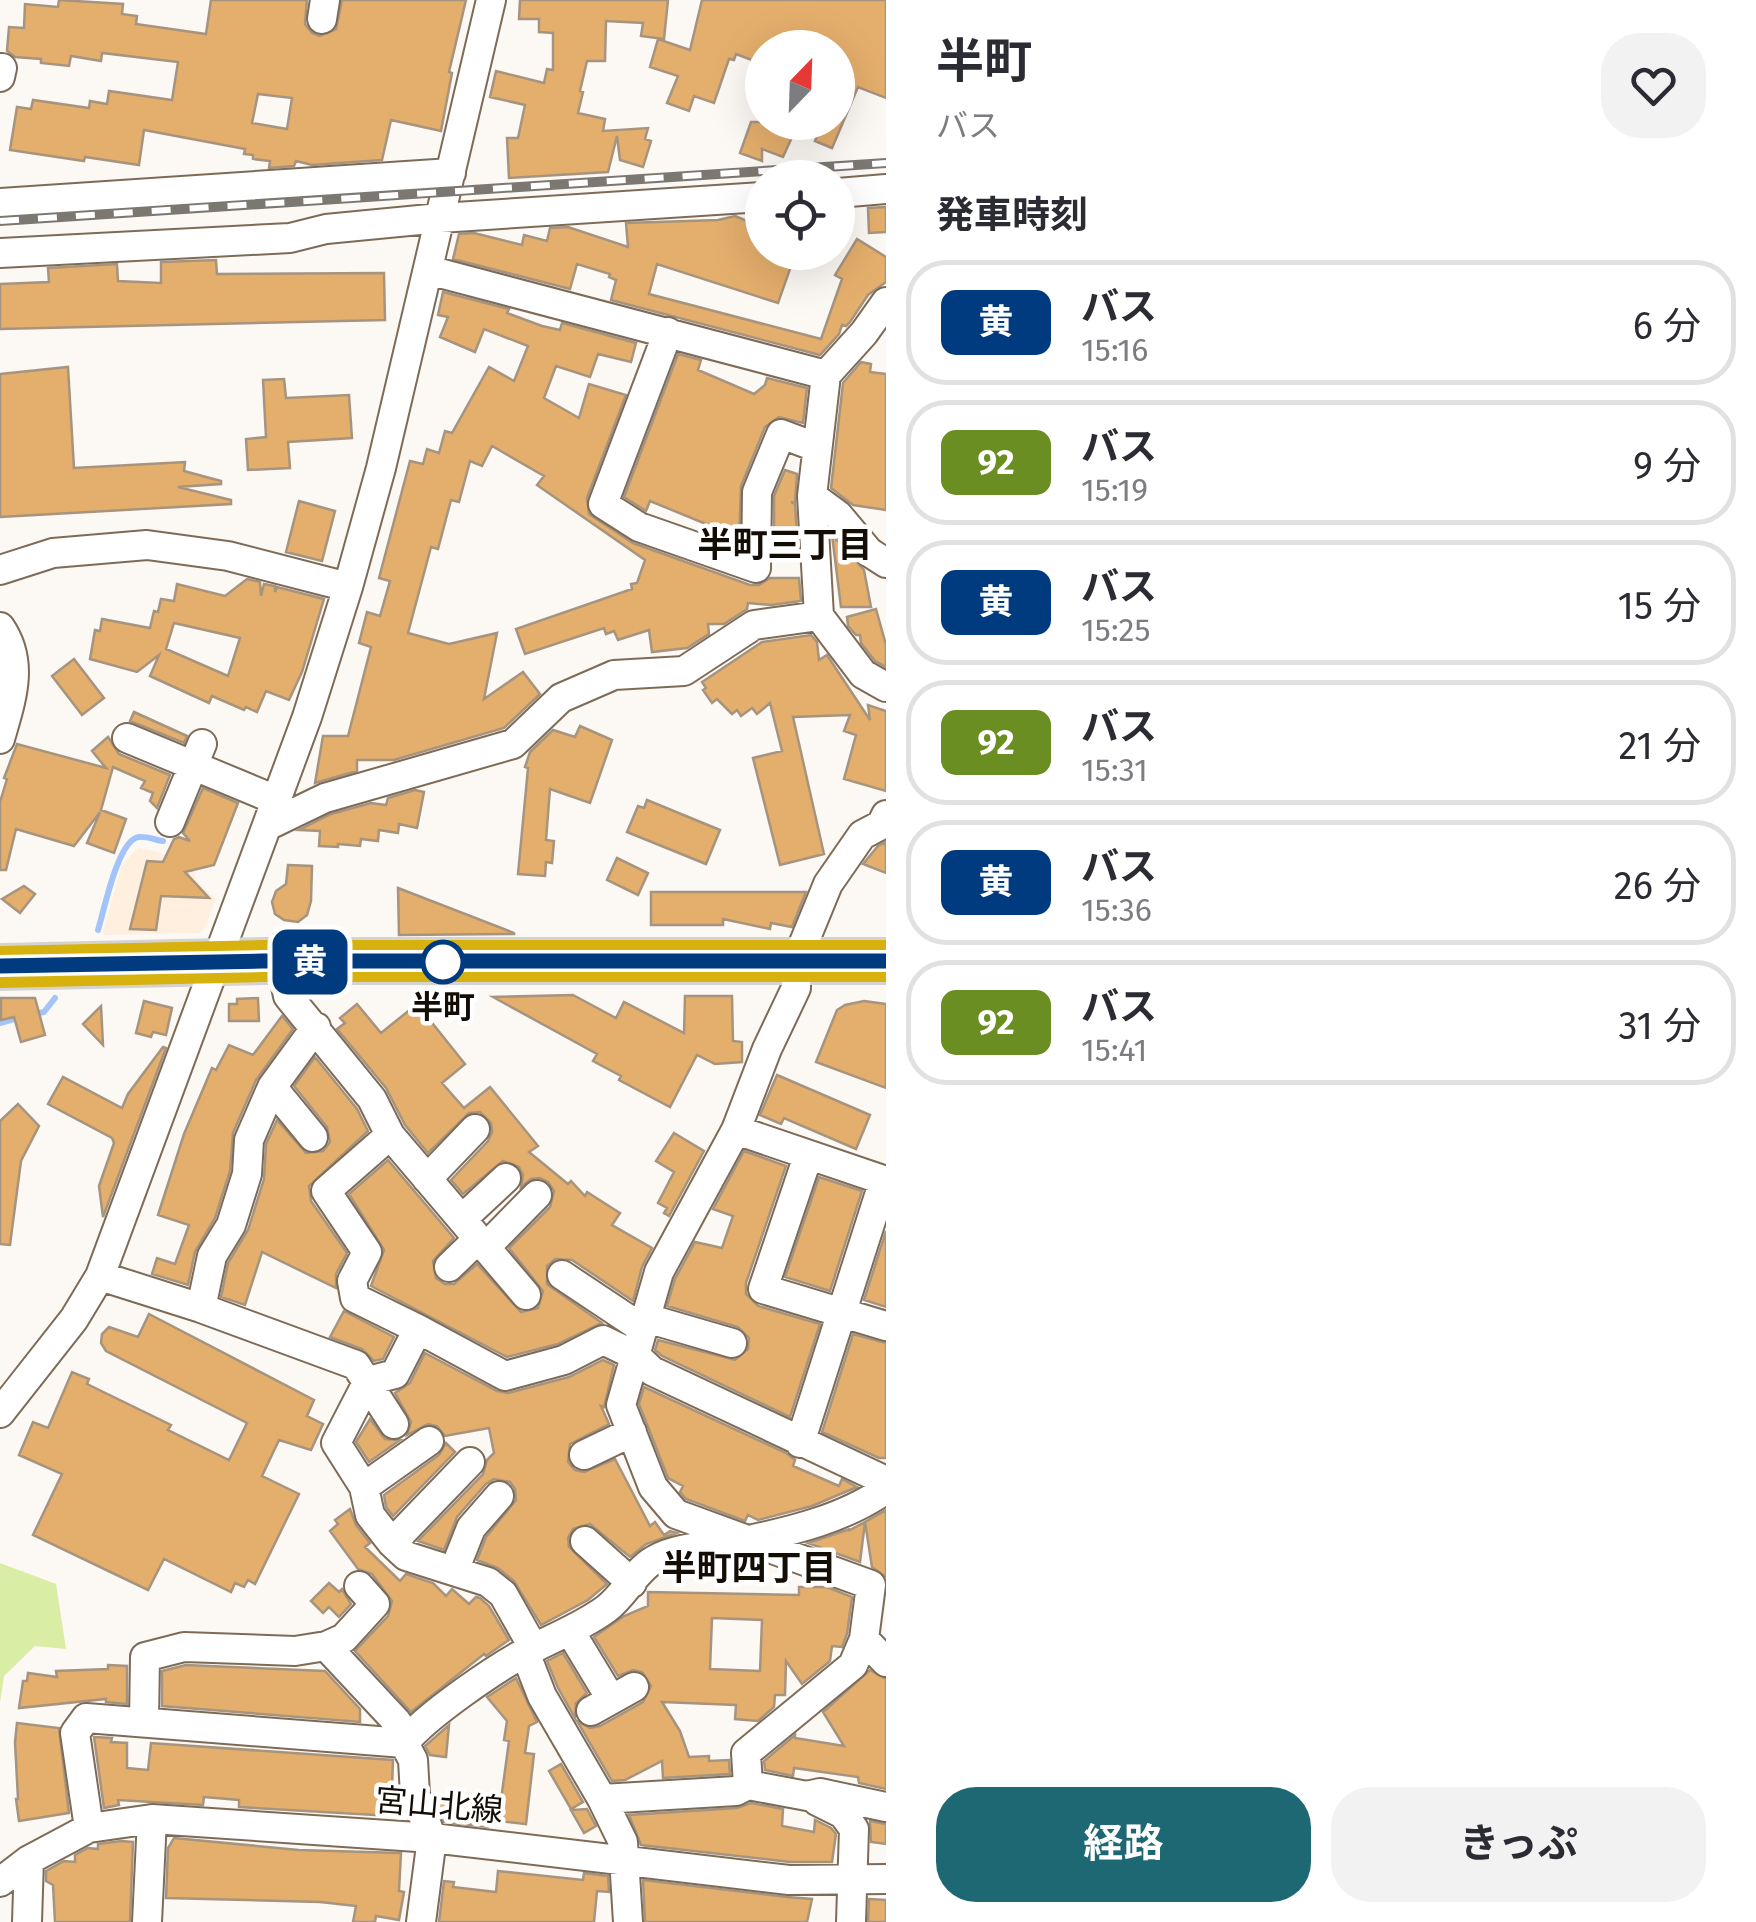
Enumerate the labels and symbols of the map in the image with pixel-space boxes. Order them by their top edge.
north arrow [745,30,855,140]
district label: 半町三丁目 [697,524,873,566]
line badge: 黄 [278,930,342,994]
marker: 半町 [422,941,464,983]
place label: 半町 [411,988,475,1026]
district label: 半町四丁目 [661,1547,837,1589]
street label: 宮山北線 [374,1780,504,1830]

